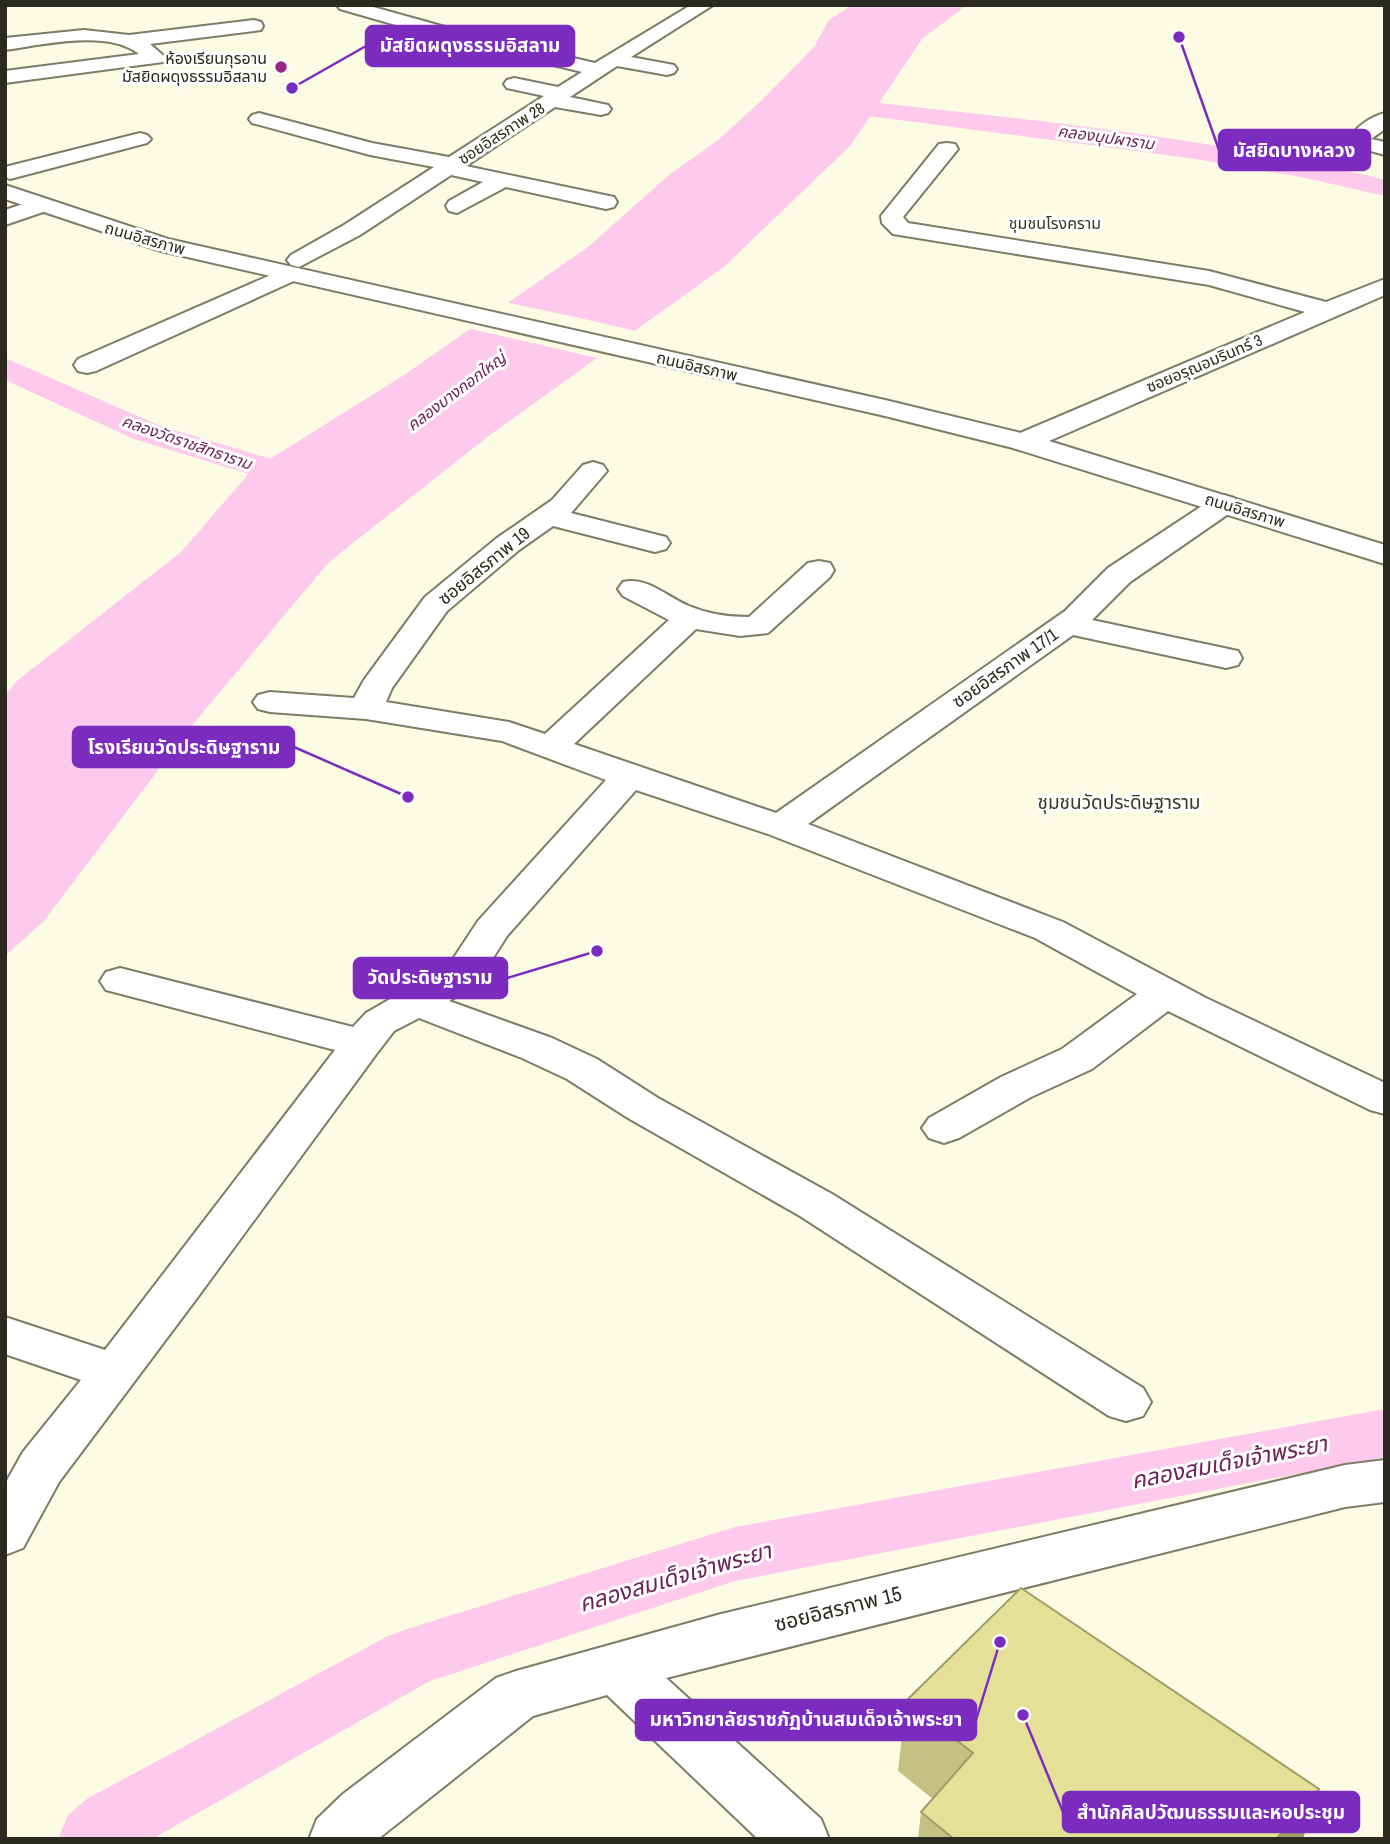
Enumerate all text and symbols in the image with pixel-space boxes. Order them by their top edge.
callout: มัสยิดผดุงธรรมอิสลาม [366,26,574,66]
text: มัสยิดผดุงธรรมอิสลาม [380,32,560,58]
place label: ห้องเรียนกุรอาน มัสยิดผดุงธรรมอิสลาม [122,47,267,87]
marker: ห้องเรียนกุรอาน มัสยิดผดุงธรรมอิสลาม [273,59,289,75]
street label: ซอยอิสรภาพ 28 [453,97,549,169]
water label: คลองบุปผาราม [1056,119,1157,155]
callout: มัสยิดบางหลวง [1219,130,1370,170]
text: มัสยิดบางหลวง [1233,137,1355,163]
district label: ชุมชนโรงคราม [1009,212,1101,234]
street label: ถนนอิสรภาพ [102,216,188,260]
street label: ซอยอรุณอมรินทร์ 3 [1143,329,1265,397]
water label: คลองบางกอกใหญ่ [402,345,512,435]
street label: ถนนอิสรภาพ [654,346,740,386]
water label: คลองวัดราชสิทธาราม [119,409,256,475]
street label: ถนนอิสรภาพ [1202,487,1288,533]
street label: ซอยอิสรภาพ 19 [432,521,535,610]
street label: ซอยอิสรภาพ 17/1 [947,621,1063,713]
callout: โรงเรียนวัดประดิษฐาราม [73,727,294,767]
text: โรงเรียนวัดประดิษฐาราม [88,734,280,760]
district label: ชุมชนวัดประดิษฐาราม [1037,789,1201,815]
callout: วัดประดิษฐาราม [354,958,507,998]
text: วัดประดิษฐาราม [368,964,492,990]
water label: คลองสมเด็จเจ้าพระยา [1128,1427,1331,1496]
water label: คลองสมเด็จเจ้าพระยา [575,1534,776,1619]
street label: ซอยอิสรภาพ 15 [771,1579,905,1638]
callout: มหาวิทยาลัยราชภัฏบ้านสมเด็จเจ้าพระยา [636,1700,976,1740]
text: มหาวิทยาลัยราชภัฏบ้านสมเด็จเจ้าพระยา [650,1706,962,1732]
callout: สำนักศิลปวัฒนธรรมและหอประชุม [1063,1792,1359,1832]
text: สำนักศิลปวัฒนธรรมและหอประชุม [1077,1799,1345,1825]

